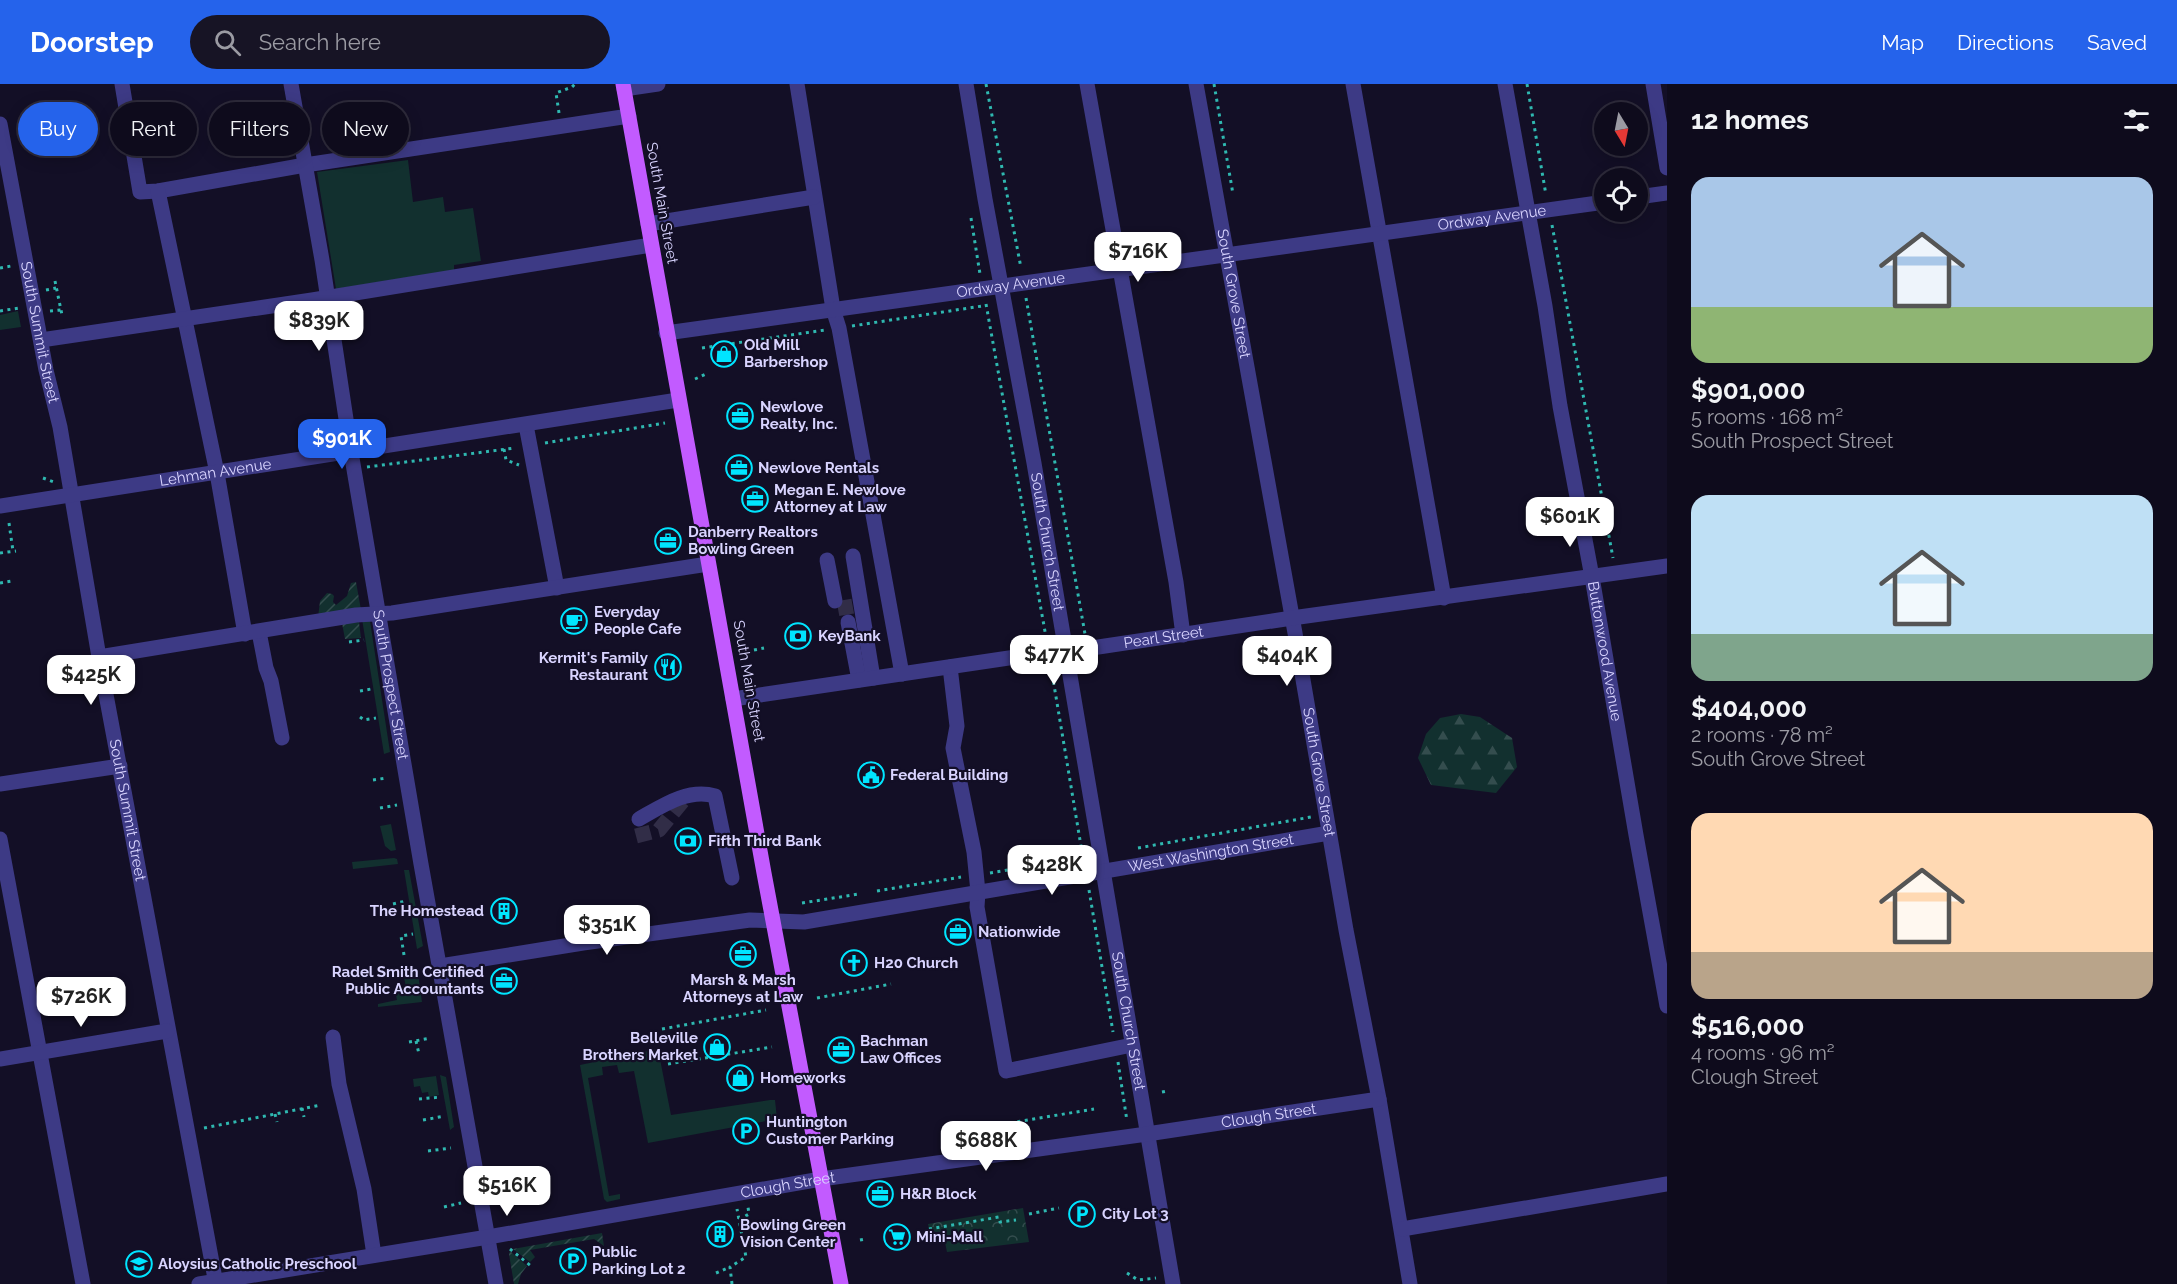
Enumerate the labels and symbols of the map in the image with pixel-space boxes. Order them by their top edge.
north arrow [1594,102,1648,156]
street label: South Main Street [642,141,682,265]
street label: Ordway Avenue [1437,201,1548,234]
street label: South Grove Street [1213,228,1254,360]
pin: $716K [1096,232,1180,283]
street label: South Summit Street [17,260,63,405]
street label: Ordway Avenue [955,268,1066,301]
pin: $839K [277,301,361,352]
place label: Old Mill Barbershop [744,336,828,371]
shop icon: Old Mill Barbershop [709,339,739,369]
place label: Newlove Realty, Inc. [760,398,837,433]
office icon: Newlove Realty, Inc. [725,401,755,431]
pin: $901K [300,419,384,470]
office icon: Newlove Rentals [724,453,754,483]
street label: Lehman Avenue [158,455,273,490]
place label: Newlove Rentals [758,459,879,477]
street label: South Church Street [1027,471,1068,612]
place label: Megan E. Newlove Attorney at Law [774,481,906,516]
office icon: Megan E. Newlove Attorney at Law [740,484,770,514]
pin: $601K [1528,497,1612,548]
place label: Danberry Realtors Bowling Green [688,523,818,558]
office icon: Danberry Realtors Bowling Green [653,526,683,556]
street label: Buttonwood Avenue [1584,580,1625,723]
place label: Everyday People Cafe [594,603,681,638]
cafe icon: Everyday People Cafe [559,606,589,636]
street label: South Prospect Street [369,608,412,761]
street label: South Main Street [729,619,769,743]
bank icon: KeyBank [783,621,813,651]
street label: Pearl Street [1122,622,1205,652]
place label: KeyBank [818,627,881,645]
pin: $477K [1012,635,1096,686]
pin: $404K [1245,636,1329,687]
place label: Kermit's Family Restaurant [539,649,649,684]
restaurant icon: Kermit's Family Restaurant [653,652,683,682]
pin: $425K [49,655,133,706]
street label: South Grove Street [1299,706,1339,838]
street label: South Summit Street [106,738,150,883]
public building icon: Federal Building [856,760,886,790]
place label: Federal Building [890,766,1008,784]
bank icon: Fifth Third Bank [673,826,703,856]
street label: West Washington Street [1127,830,1295,876]
place label: Fifth Third Bank [708,832,822,850]
pin: $428K [1010,845,1094,896]
building icon: The Homestead [489,896,519,926]
place label: The Homestead [370,902,484,920]
pin: $351K [565,905,649,956]
office icon: Nationwide [943,917,973,947]
place label: Nationwide [978,923,1061,941]
office icon: Marsh & Marsh Attorneys at Law [728,939,758,969]
church icon: H20 Church [839,948,869,978]
street label: South Church Street [1108,950,1149,1092]
place label: H20 Church [874,954,958,972]
place label: Radel Smith Certified Public Accountants [332,963,484,998]
office icon: Radel Smith Certified Public Accountants [489,966,519,996]
place label: Marsh & Marsh Attorneys at Law [683,971,804,1006]
pin: $726K [39,977,123,1028]
place label: Belleville Brothers Market [583,1029,698,1064]
shop icon: Belleville Brothers Market [702,1032,732,1062]
place label: Bachman Law Offices [860,1032,941,1067]
office icon: Bachman Law Offices [826,1035,856,1065]
shop icon: Homeworks [725,1063,755,1093]
place label: Homeworks [760,1069,846,1087]
street label: Clough Street [1220,1100,1317,1132]
place label: Huntington Customer Parking [766,1113,894,1148]
parking icon: Huntington Customer Parking [731,1116,761,1146]
pin: $688K [944,1121,1028,1172]
pin: $516K [465,1166,549,1217]
street label: Clough Street [739,1168,836,1202]
office icon: H&R Block [865,1179,895,1209]
place label: H&R Block [900,1185,977,1203]
parking icon: City Lot 3 [1067,1199,1097,1229]
place label: City Lot 3 [1102,1205,1169,1223]
place label: Bowling Green Vision Center [740,1216,846,1251]
building icon: Bowling Green Vision Center [705,1219,735,1249]
supermarket icon: Mini-Mall [882,1222,912,1252]
place label: Mini-Mall [916,1228,983,1246]
place label: Public Parking Lot 2 [592,1243,686,1278]
parking icon: Public Parking Lot 2 [558,1246,588,1276]
school or university icon: Aloysius Catholic Preschool [124,1249,154,1279]
place label: Aloysius Catholic Preschool [158,1255,357,1273]

